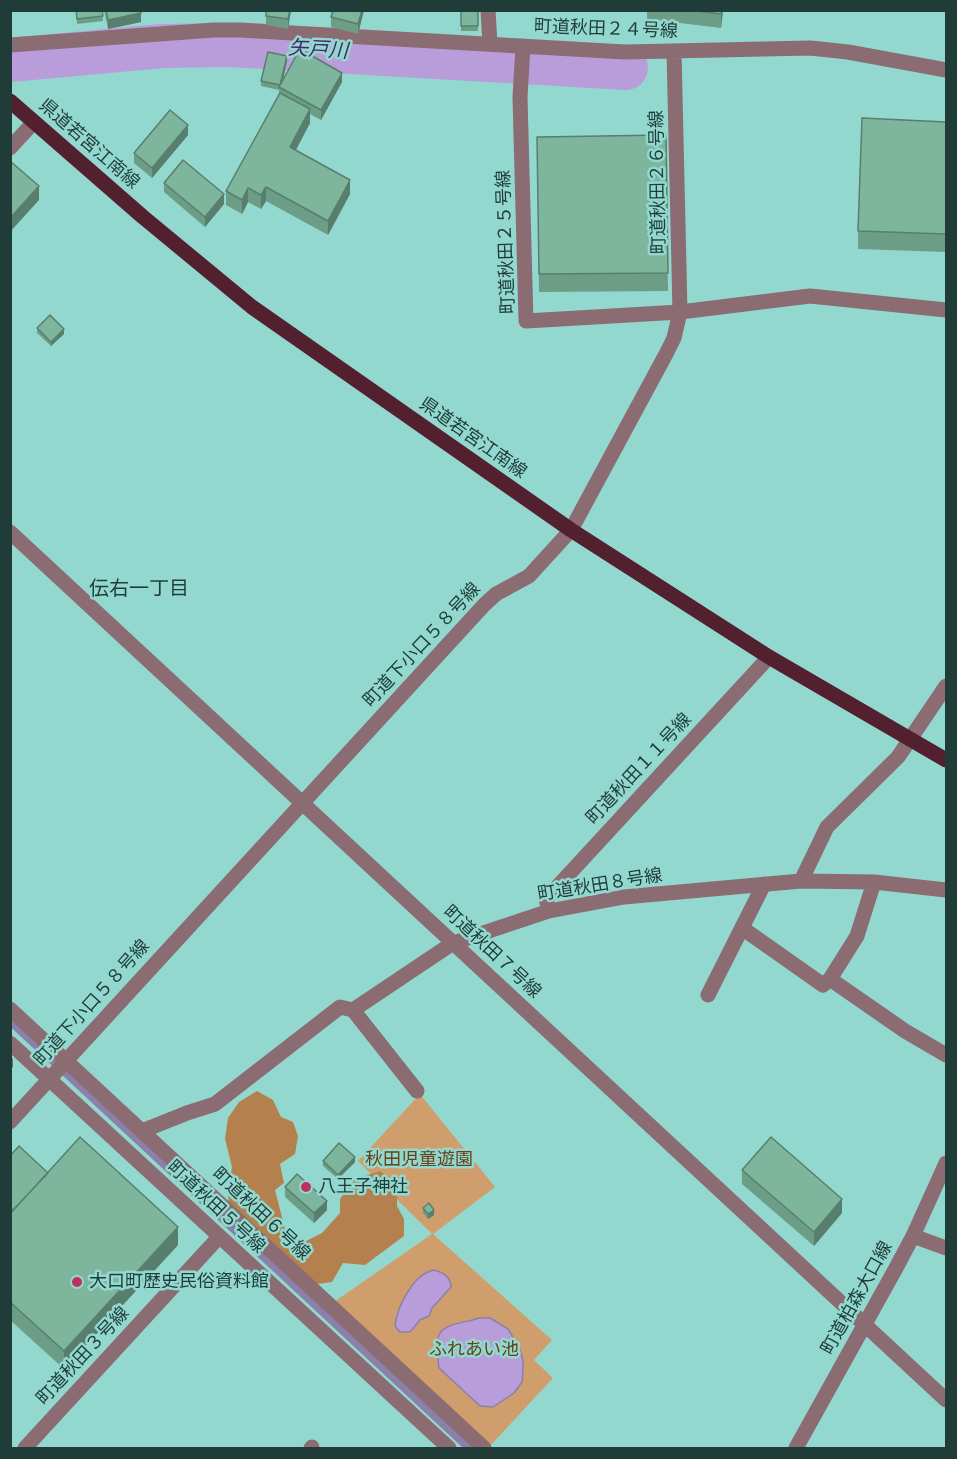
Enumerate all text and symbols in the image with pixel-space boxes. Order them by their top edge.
street label: 町道秋田２４号線 [534,16,678,42]
water label: 矢戸川 [287,36,349,64]
street label: 県道若宮江南線 [34,95,144,193]
street label: 町道秋田２６号線 [646,110,670,254]
street label: 町道秋田２５号線 [493,170,519,314]
street label: 県道若宮江南線 [415,393,531,483]
district label: 伝右一丁目 [89,577,189,601]
street label: 町道下小口５８号線 [359,578,485,712]
street label: 町道秋田１１号線 [582,709,696,829]
street label: 町道秋田８号線 [536,864,664,906]
street label: 町道秋田７号線 [439,901,545,1003]
street label: 町道下小口５８号線 [30,936,154,1070]
park label: 秋田児童遊園 [365,1149,473,1171]
street label: 町道秋田５号線 [163,1156,269,1258]
street label: 町道秋田６号線 [208,1163,314,1265]
place label: 八王子神社 [318,1176,408,1198]
marker: 八王子神社 [299,1180,313,1194]
street label: 町道柏森大口線 [817,1238,897,1358]
place label: 大口町歴史民俗資料館 [89,1271,269,1293]
marker: 大口町歴史民俗資料館 [70,1275,84,1289]
street label: 町道秋田３号線 [32,1303,134,1409]
park label: ふれあい池 [429,1339,519,1361]

